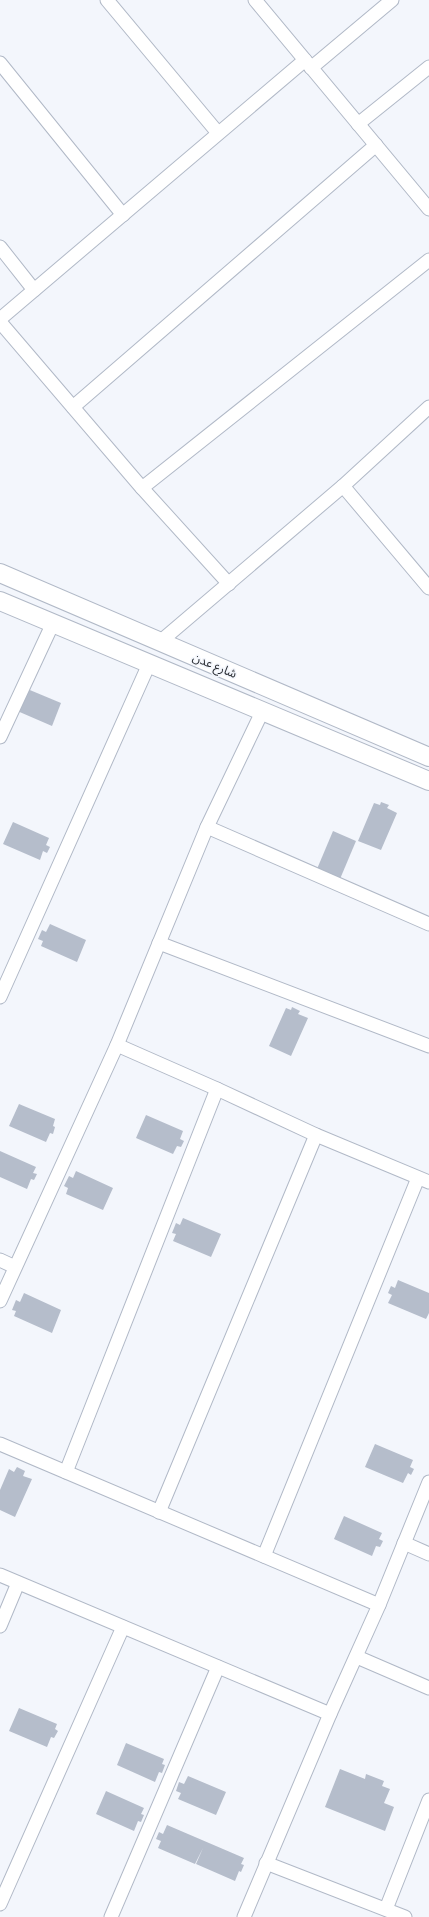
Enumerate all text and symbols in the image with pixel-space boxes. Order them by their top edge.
street label: شارع عدن [190,650,239,683]

